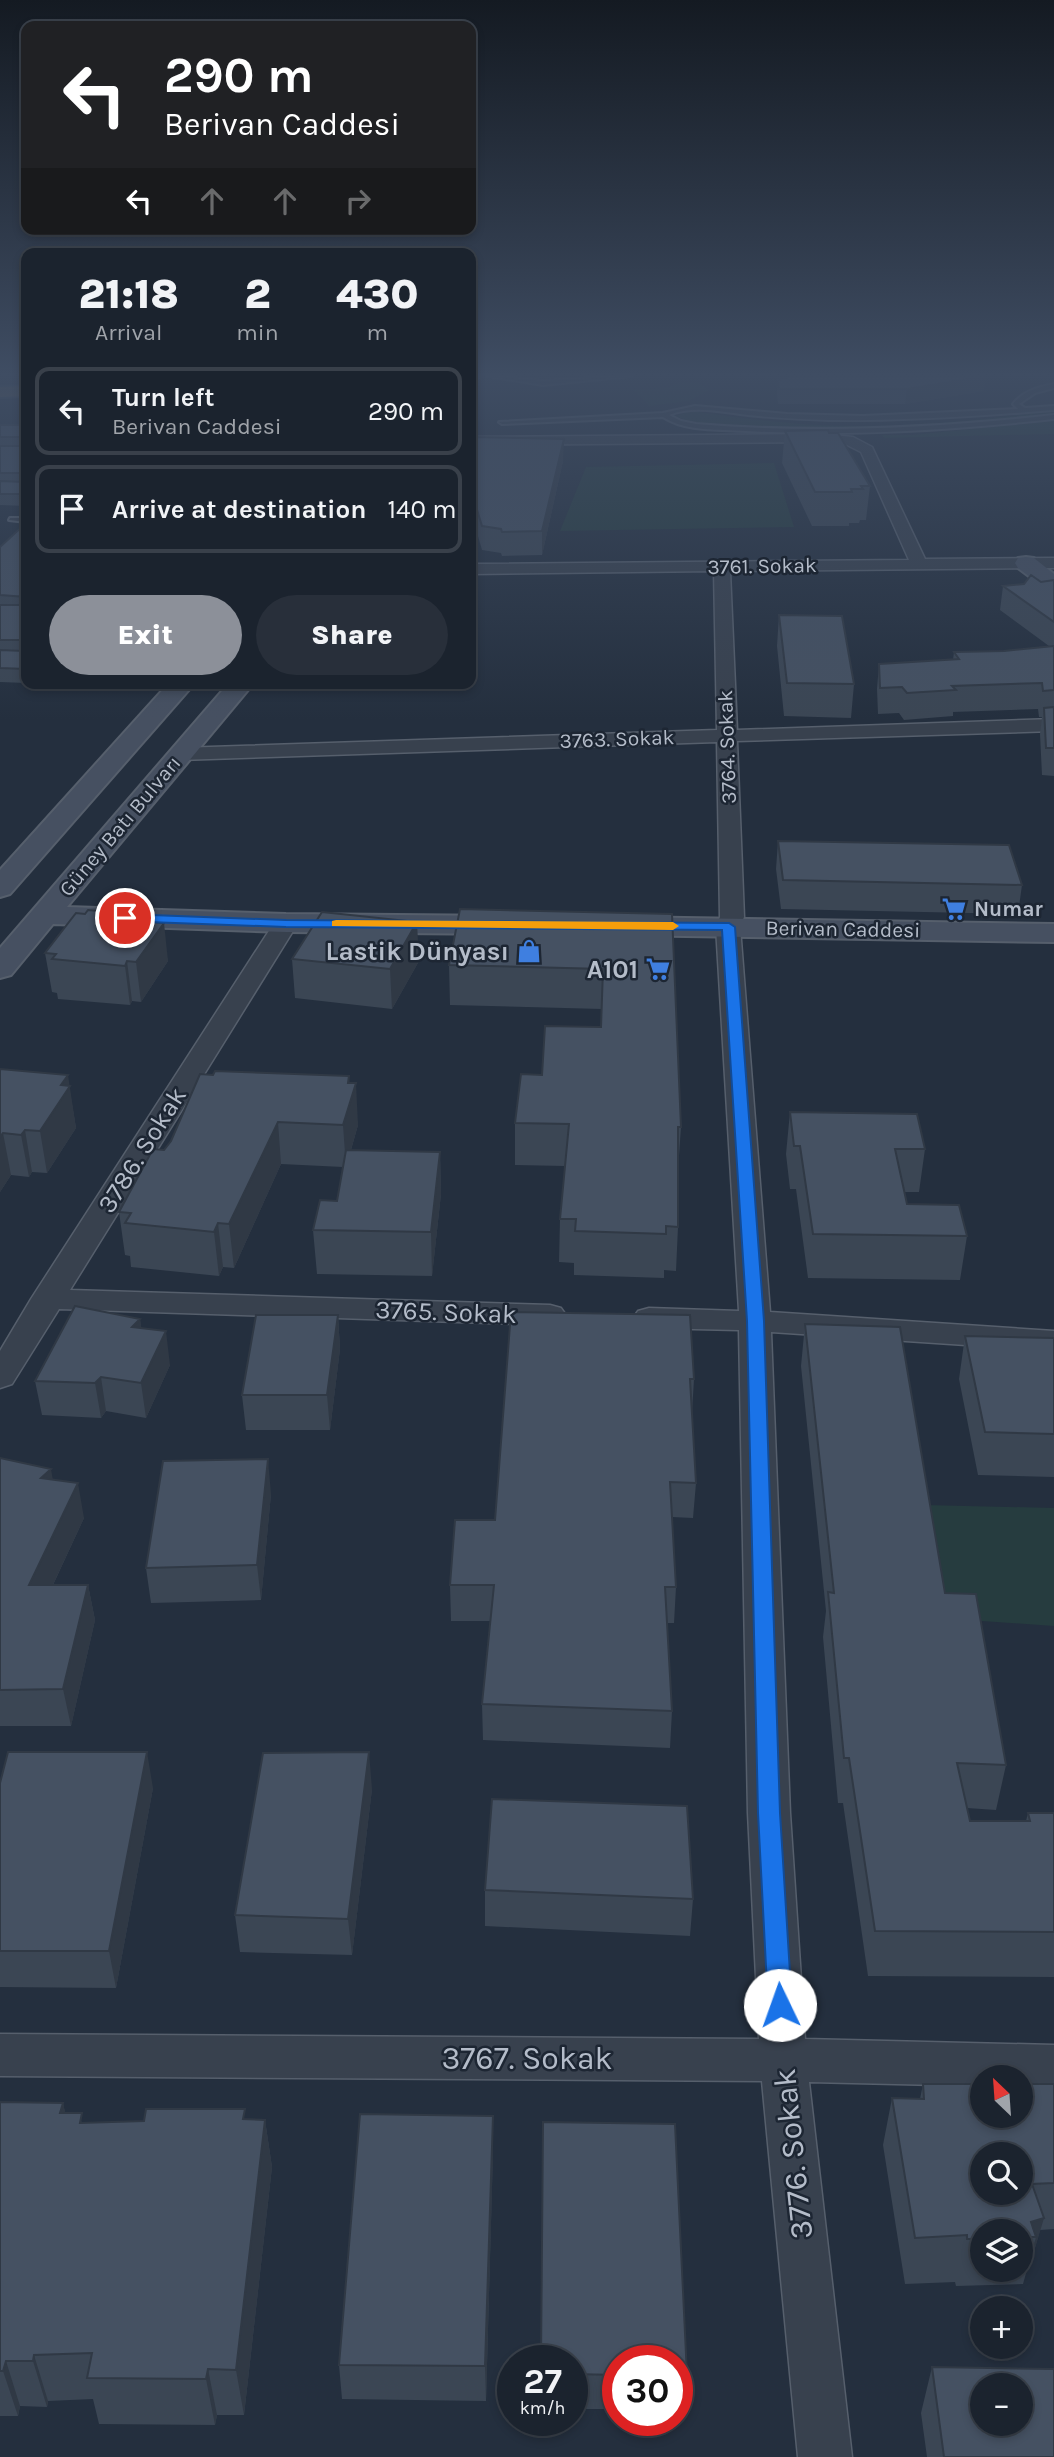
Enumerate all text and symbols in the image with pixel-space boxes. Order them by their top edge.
text: 290 m [164,47,313,104]
icon: left [49,49,140,140]
text: Berivan Caddesi [164,106,400,143]
icon: left [120,182,158,220]
icon: ahead [193,182,231,220]
icon: ahead [266,182,304,220]
icon: right [339,182,377,220]
text: 21:18 [78,269,179,319]
text: 2 [244,269,271,319]
text: 430 [336,269,418,319]
text: Arrival [95,319,162,346]
text: min [236,319,279,346]
text: m [367,319,388,346]
text: Turn left [112,382,214,413]
icon: left [53,392,91,430]
text: 290 m [368,396,444,427]
text: Berivan Caddesi [112,413,282,440]
icon: arrive [53,490,91,528]
text: Arrive at destination [112,494,366,525]
text: 140 m [387,494,457,525]
street label: 3761. Sokak [707,553,817,579]
button: Exit [49,595,242,675]
button: Share [256,595,448,675]
street label: 3764. Sokak [713,689,741,804]
street label: 3763. Sokak [559,725,675,753]
street label: Güney Batı Bulvarı [54,751,186,901]
pin [95,888,155,948]
supermarket icon: Numar [940,895,968,923]
place label: Numar [974,897,1043,921]
icon: arrive [106,899,144,937]
street label: Berivan Caddesi [765,916,921,942]
place label: Lastik Dünyası [326,936,509,967]
shop icon: Lastik Dünyası [515,937,543,965]
place label: A101 [587,954,638,985]
supermarket icon: A101 [644,955,672,983]
street label: 3786. Sokak [91,1081,193,1219]
street label: 3765. Sokak [375,1294,517,1330]
position arrow [743,1968,817,2042]
street label: 3767. Sokak [441,2040,613,2077]
north arrow [970,2065,1032,2128]
map controls [970,2065,1033,2436]
street label: 3776. Sokak [766,2067,820,2241]
button: search [970,2142,1033,2205]
button: layers [970,2219,1033,2282]
button: + [970,2296,1033,2359]
speed limit sign: 30 [602,2345,693,2436]
text: 27 [523,2361,562,2402]
button: − [970,2373,1033,2436]
text: km/h [520,2397,565,2419]

